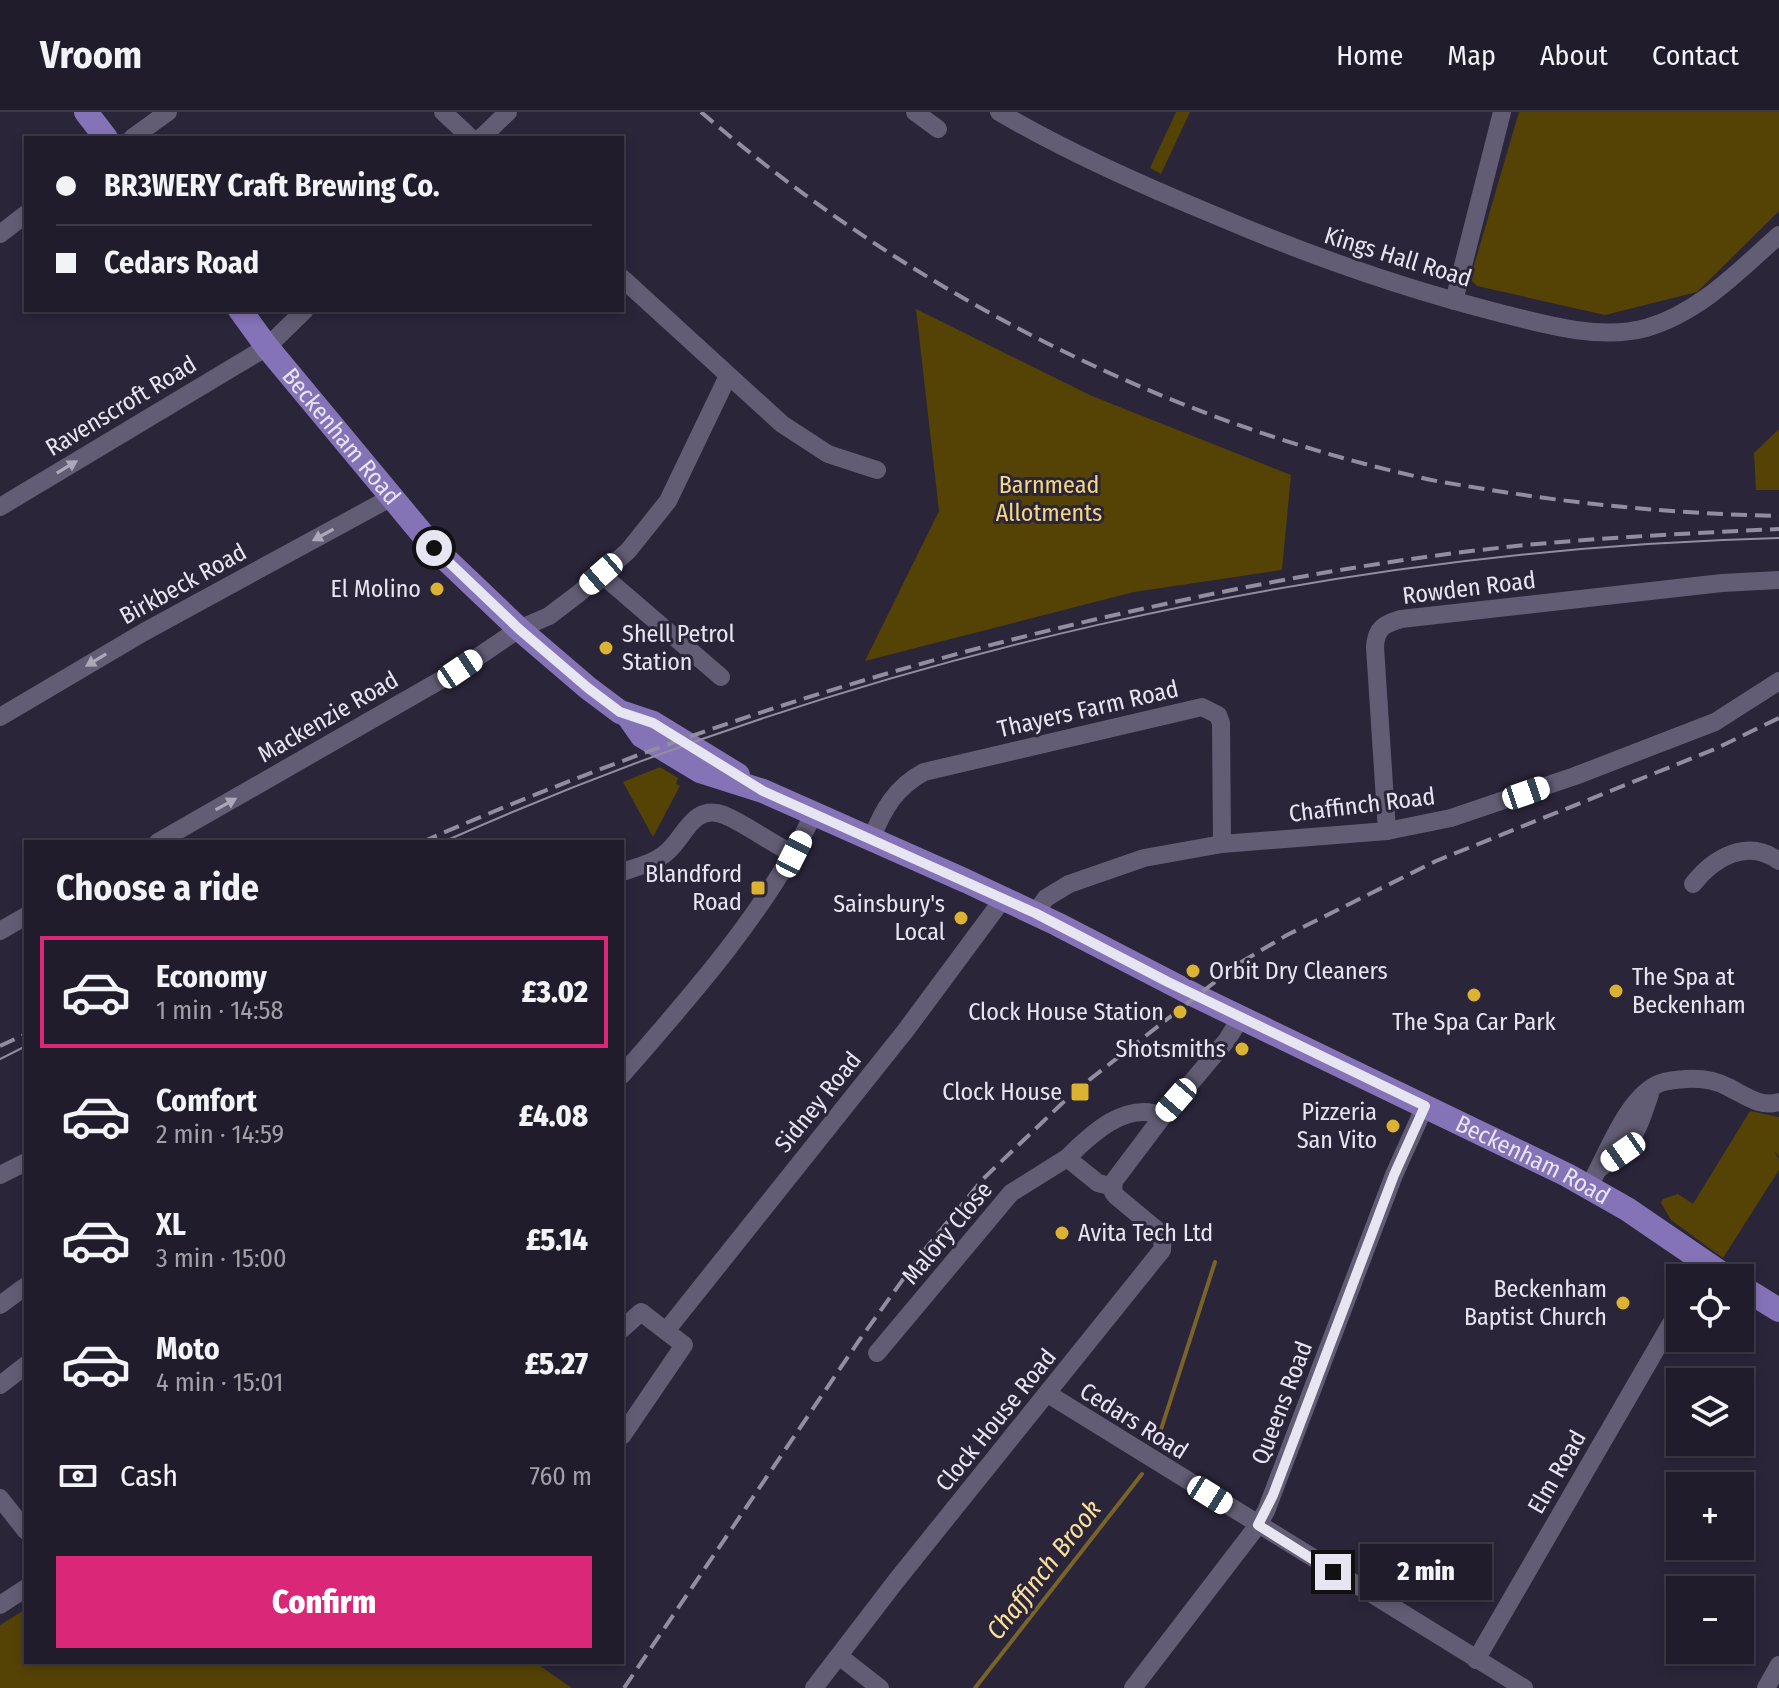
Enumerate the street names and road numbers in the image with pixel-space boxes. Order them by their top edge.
street label: Kings Hall Road [1321,221,1475,293]
street label: Ravenscroft Road [41,350,201,462]
street label: Beckenham Road [276,362,406,510]
street label: Birkbeck Road [115,538,251,630]
street label: Rowden Road [1401,566,1537,610]
street label: Mackenzie Road [253,666,403,768]
street label: Thayers Farm Road [995,675,1181,743]
street label: Chaffinch Road [1287,782,1437,828]
street label: Sidney Road [769,1046,867,1158]
street label: Beckenham Road [1451,1109,1615,1210]
street label: Malory Close [896,1176,998,1290]
street label: Queens Road [1246,1337,1318,1469]
street label: Clock House Road [930,1343,1062,1497]
street label: Cedars Road [1075,1377,1193,1465]
street label: Elm Road [1522,1425,1592,1519]

